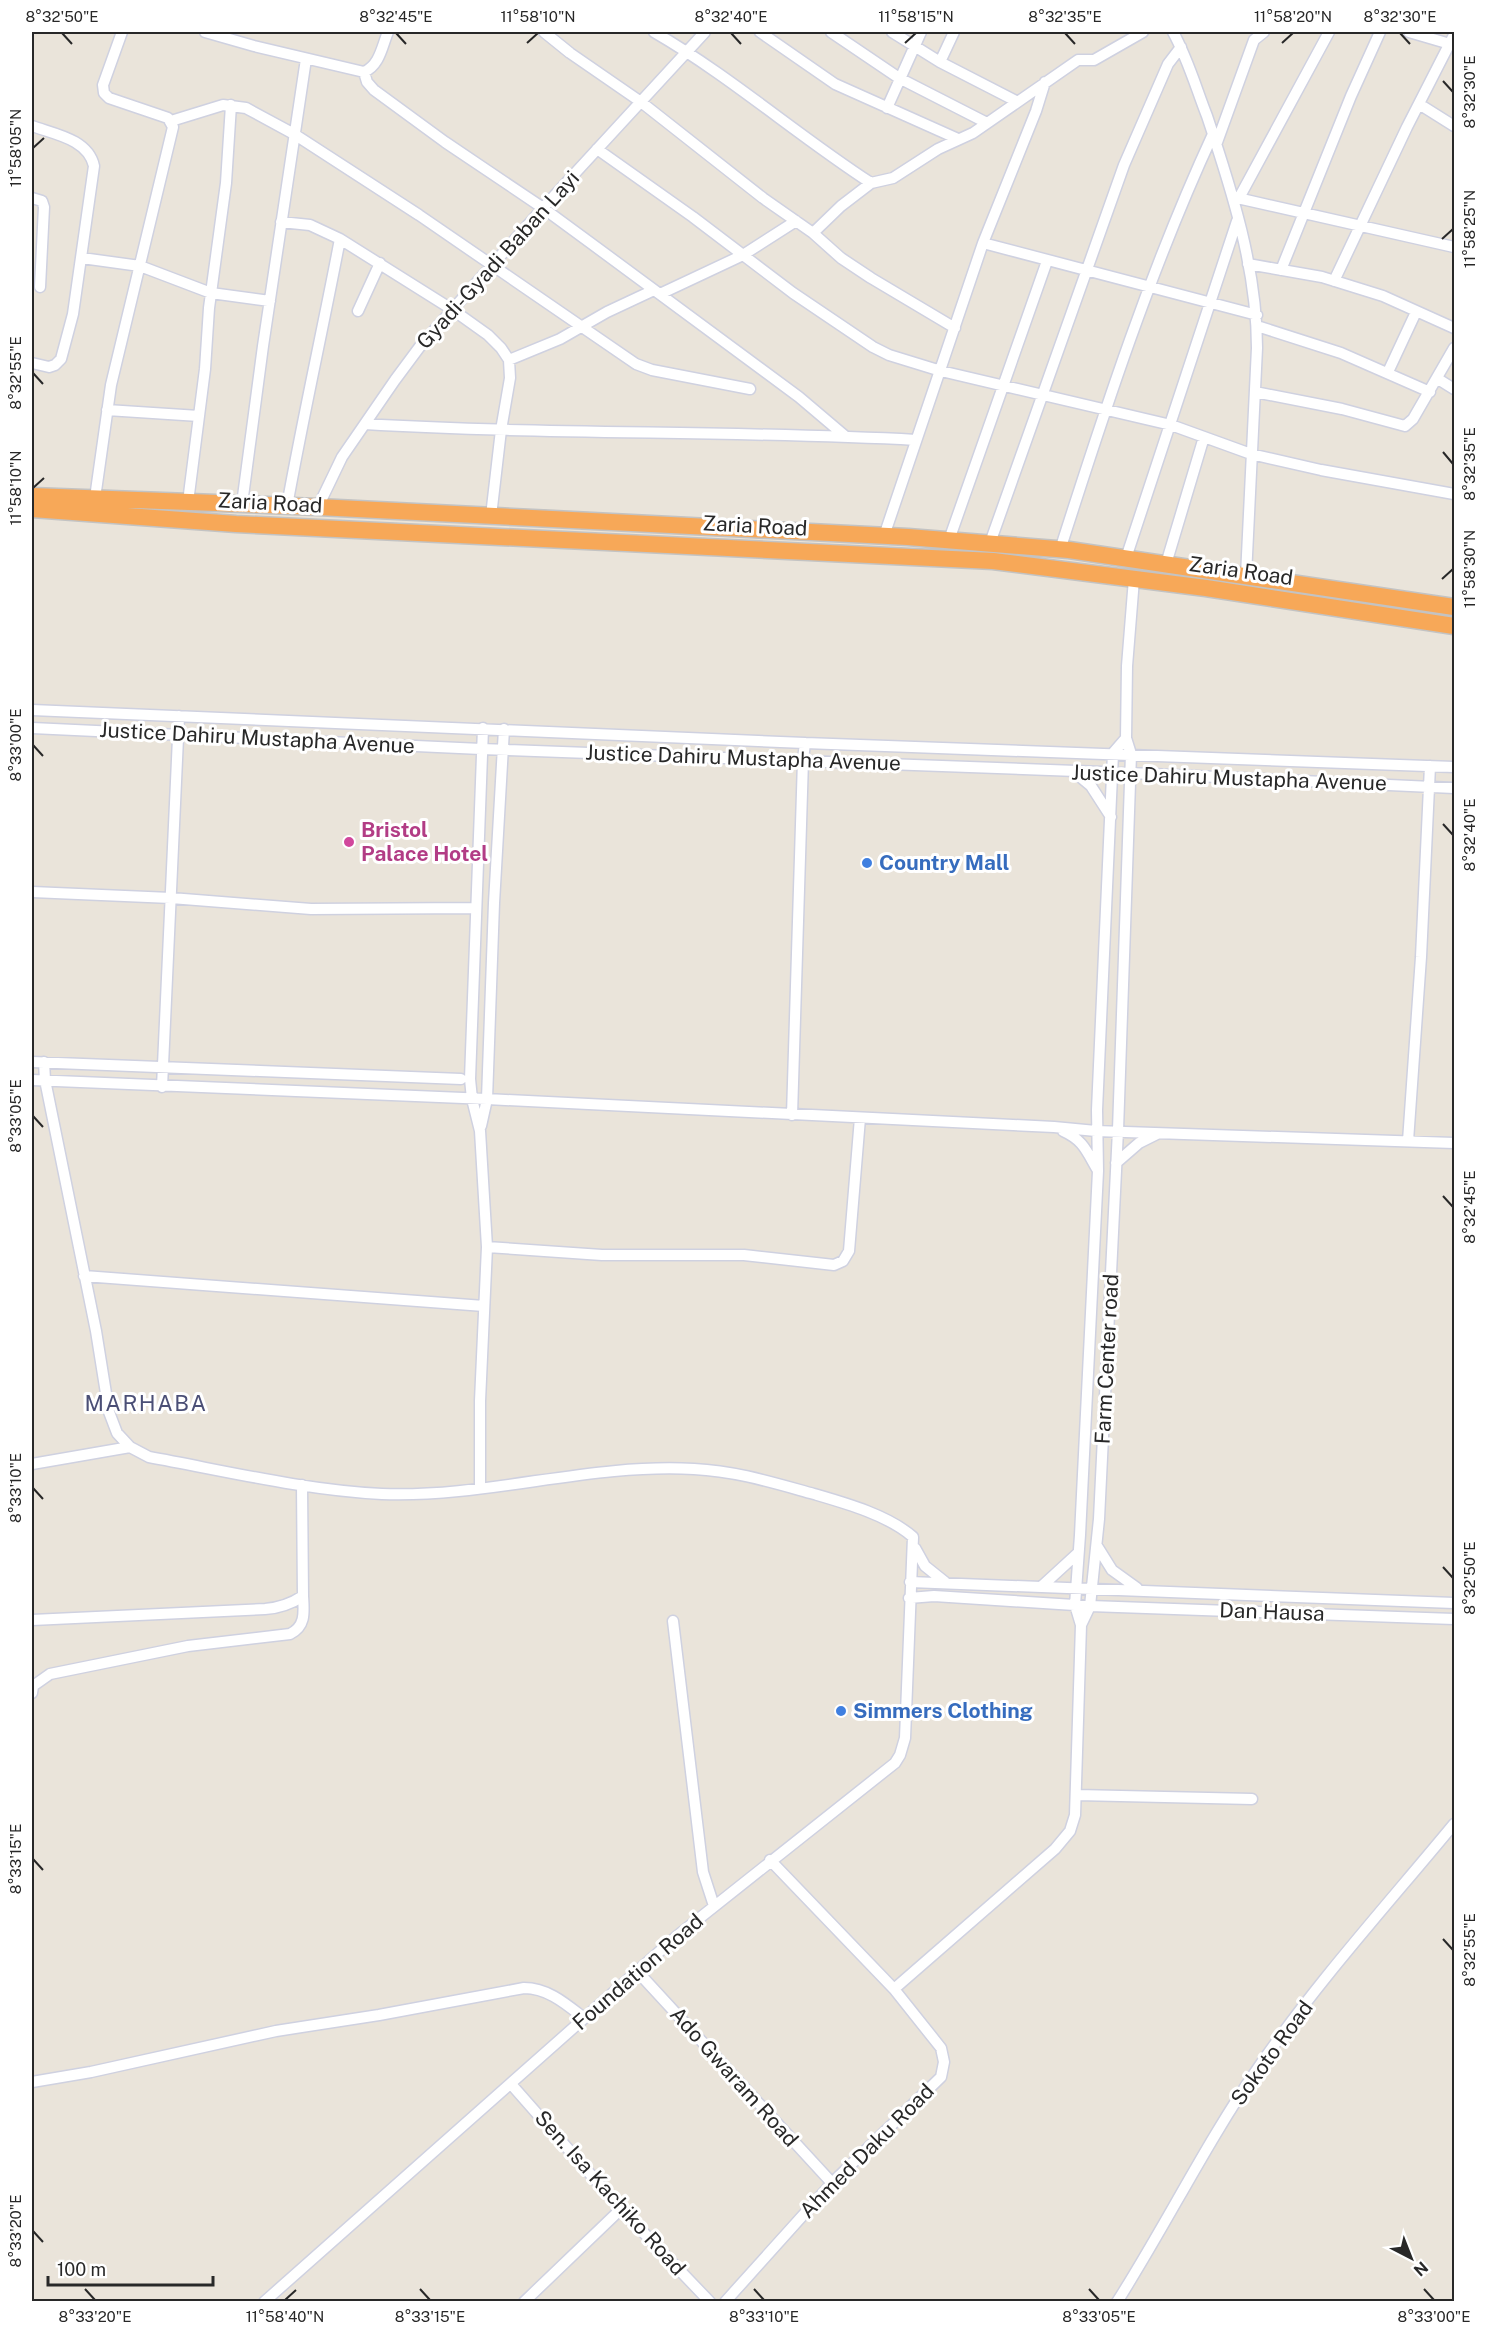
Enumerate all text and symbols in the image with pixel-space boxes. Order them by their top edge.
text: 8°32'50"E [25,8,99,25]
text: 8°32'45"E [359,8,433,25]
text: 11°58'10"N [500,8,576,25]
text: 8°32'40"E [694,8,768,25]
text: 11°58'15"N [878,8,954,25]
text: 8°32'35"E [1028,8,1102,25]
text: 11°58'20"N [1254,8,1332,25]
text: 8°32'30"E [1364,8,1437,25]
text: 8°32'30"E [1461,56,1478,129]
text: 11°58'05"N [7,109,24,187]
street label: Gyadi-Gyadi Baban Layi [411,165,584,354]
text: 11°58'25"N [1461,190,1478,268]
text: 8°32'55"E [7,336,24,410]
text: 8°32'35"E [1461,427,1478,501]
text: 11°58'10"N [7,450,24,526]
street label: Zaria Road [217,487,323,518]
street label: Zaria Road [702,510,808,541]
text: 11°58'30"N [1461,530,1478,608]
street label: Zaria Road [1187,551,1295,590]
text: 8°33'00"E [7,708,24,782]
street label: Justice Dahiru Mustapha Avenue [99,717,415,758]
street label: Justice Dahiru Mustapha Avenue [585,739,901,776]
street label: Justice Dahiru Mustapha Avenue [1071,759,1387,796]
text: 8°32'40"E [1461,798,1478,872]
place label: Bristol Palace Hotel [361,817,488,866]
marker: Bristol Palace Hotel [342,835,356,849]
place label: Country Mall [879,850,1010,875]
marker: Country Mall [860,856,874,870]
text: 8°33'05"E [7,1079,24,1153]
text: 8°32'45"E [1461,1170,1478,1244]
street label: Farm Center road [1090,1273,1123,1445]
district label: MARHABA [84,1390,208,1416]
text: 8°33'10"E [7,1453,24,1523]
text: 8°32'50"E [1461,1541,1478,1615]
street label: Dan Hausa [1219,1597,1325,1626]
place label: Simmers Clothing [853,1698,1033,1723]
marker: Simmers Clothing [834,1704,848,1718]
text: 8°33'15"E [7,1824,24,1894]
street label: Foundation Road [567,1908,708,2035]
text: 8°32'55"E [1461,1913,1478,1987]
street label: Sokoto Road [1225,1996,1318,2110]
street label: Ado Gwaram Road [665,2002,804,2152]
street label: Ahmed Daku Road [794,2078,939,2223]
street label: Sen. Isa Kachiko Road [530,2105,691,2280]
text: 8°33'20"E [7,2195,24,2268]
north arrow [1381,2228,1441,2288]
scale bar [48,2249,213,2287]
text: N [1410,2258,1432,2280]
text: 100 m [57,2259,106,2280]
text: 8°33'20"E [59,2308,132,2325]
text: 11°58'40"N [246,2308,324,2325]
text: 8°33'15"E [395,2308,465,2325]
text: 8°33'10"E [729,2308,799,2325]
text: 8°33'05"E [1062,2308,1136,2325]
text: 8°33'00"E [1397,2308,1471,2325]

